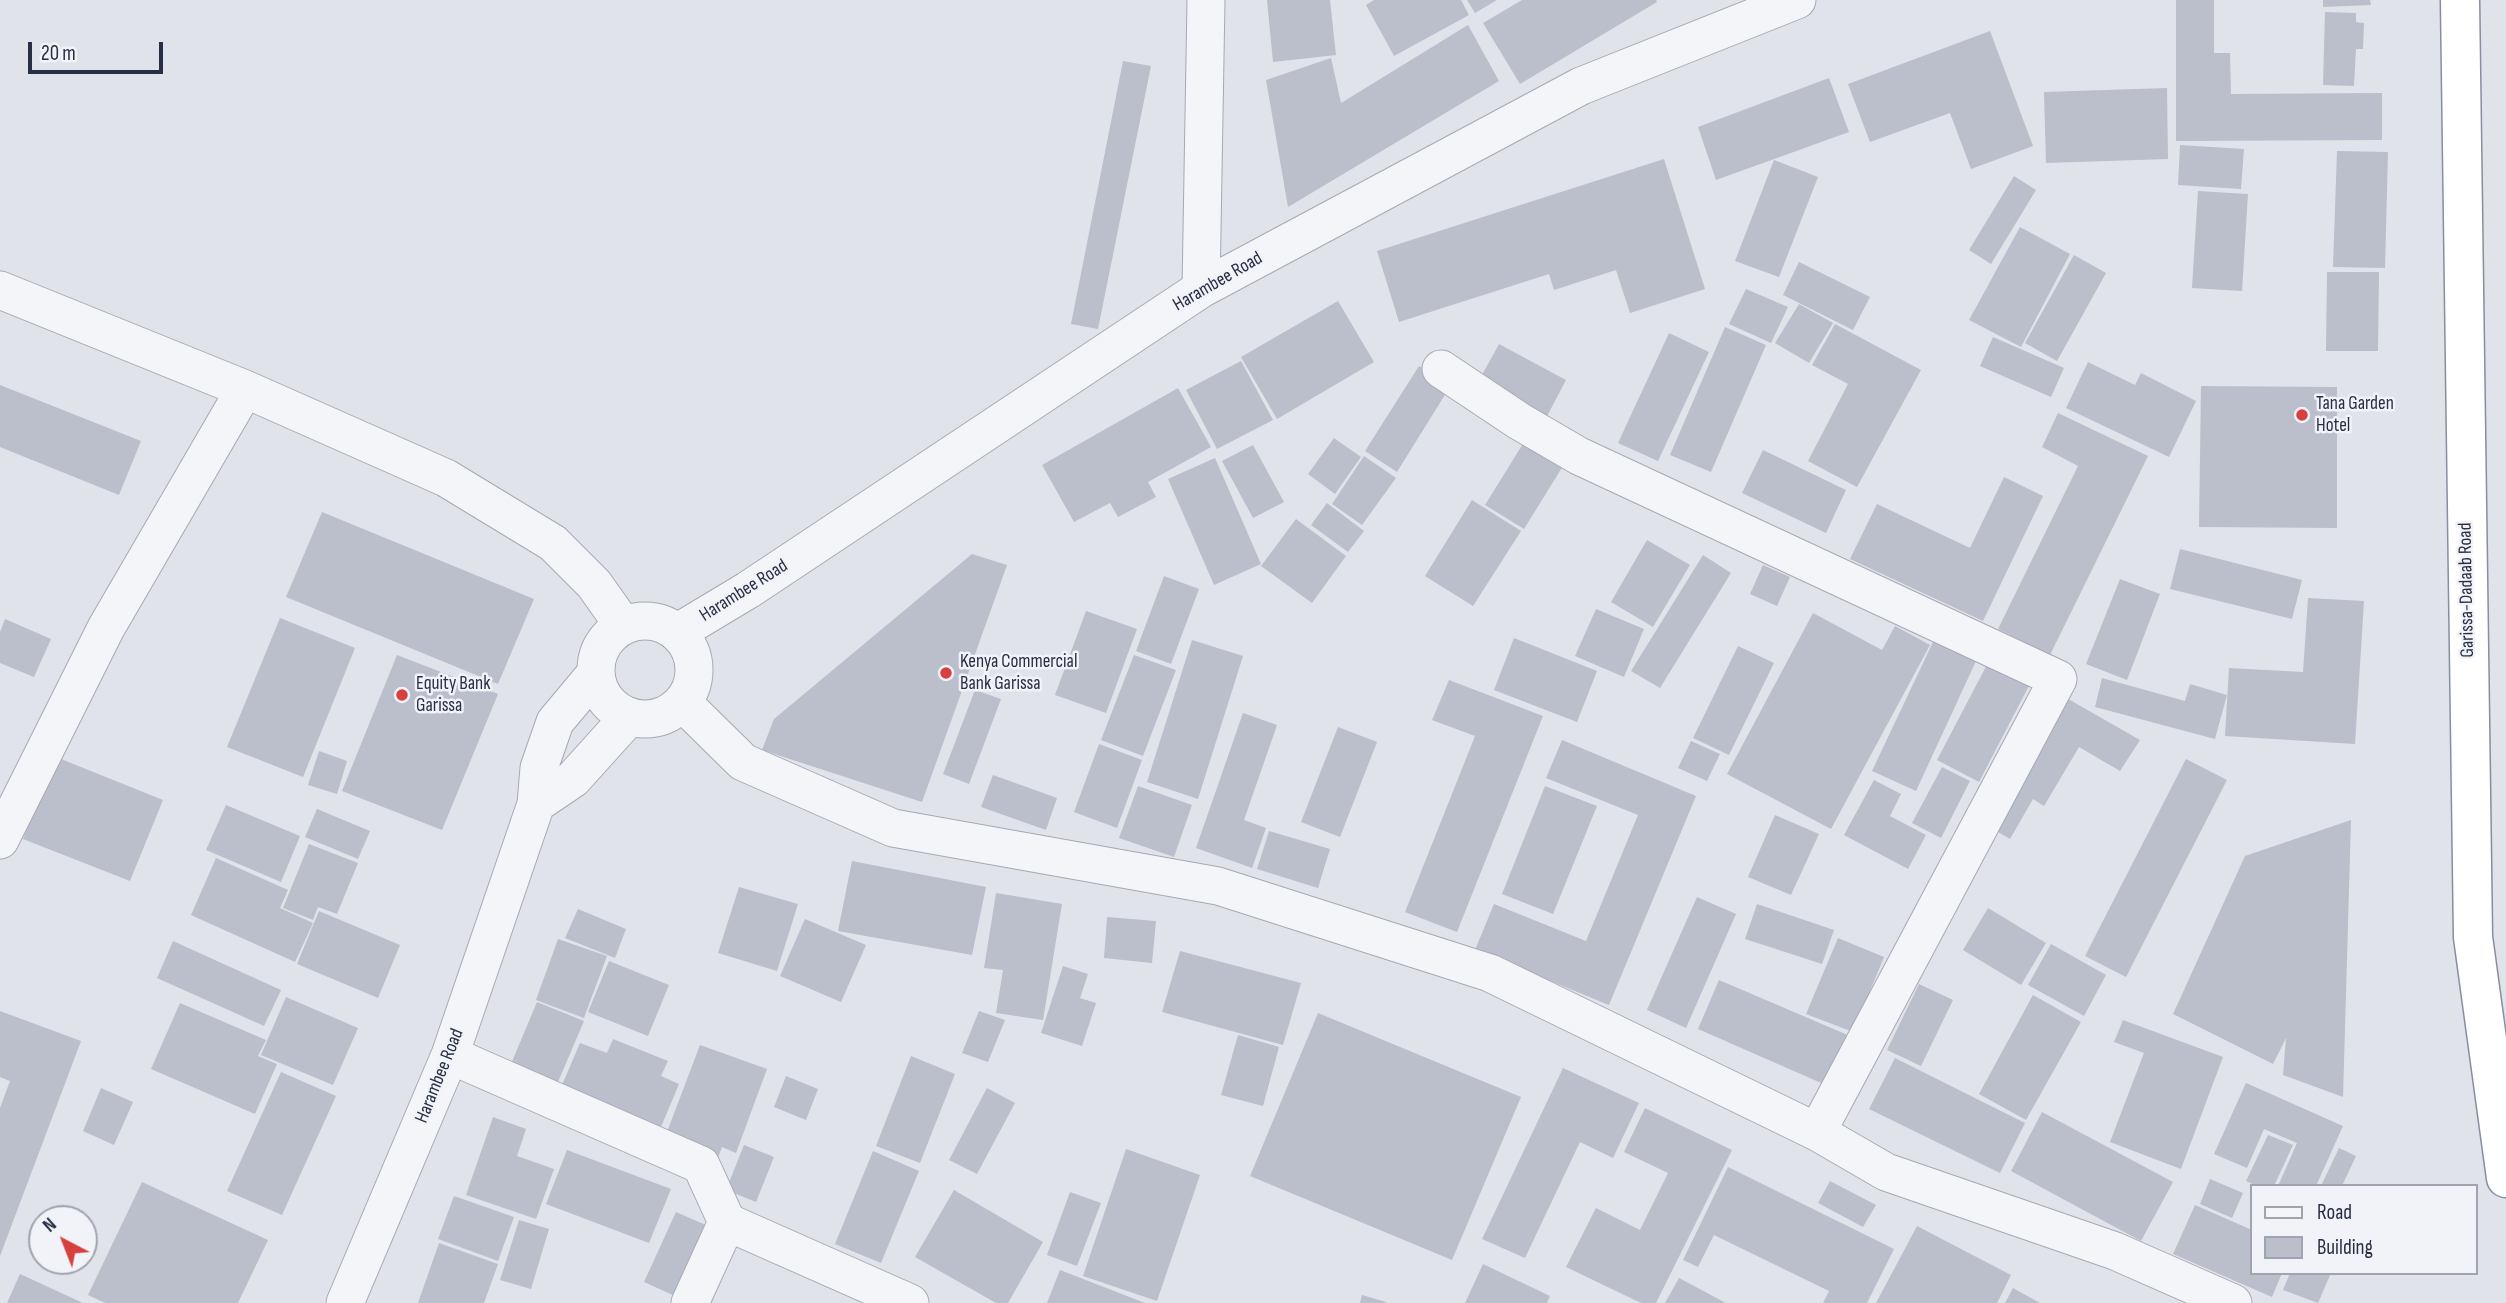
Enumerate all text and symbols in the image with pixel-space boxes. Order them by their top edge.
scale bar [32,28,166,72]
text: 20 m [41,41,76,66]
street label: Harambee Road [1169,247,1267,317]
place label: Tana Garden Hotel [2316,393,2394,437]
marker: Tana Garden Hotel [2294,407,2310,423]
street label: Garissa-Dadaab Road [2454,522,2480,658]
street label: Harambee Road [696,555,792,627]
place label: Kenya Commercial Bank Garissa [960,651,1077,695]
marker: Kenya Commercial Bank Garissa [938,665,954,681]
place label: Equity Bank Garissa [416,673,490,717]
marker: Equity Bank Garissa [394,687,410,703]
street label: Harambee Road [411,1026,469,1126]
legend [2250,1184,2478,1275]
text: Road [2317,1200,2352,1225]
north arrow [28,1205,98,1275]
text: N [38,1214,61,1237]
text: Building [2317,1235,2373,1260]

